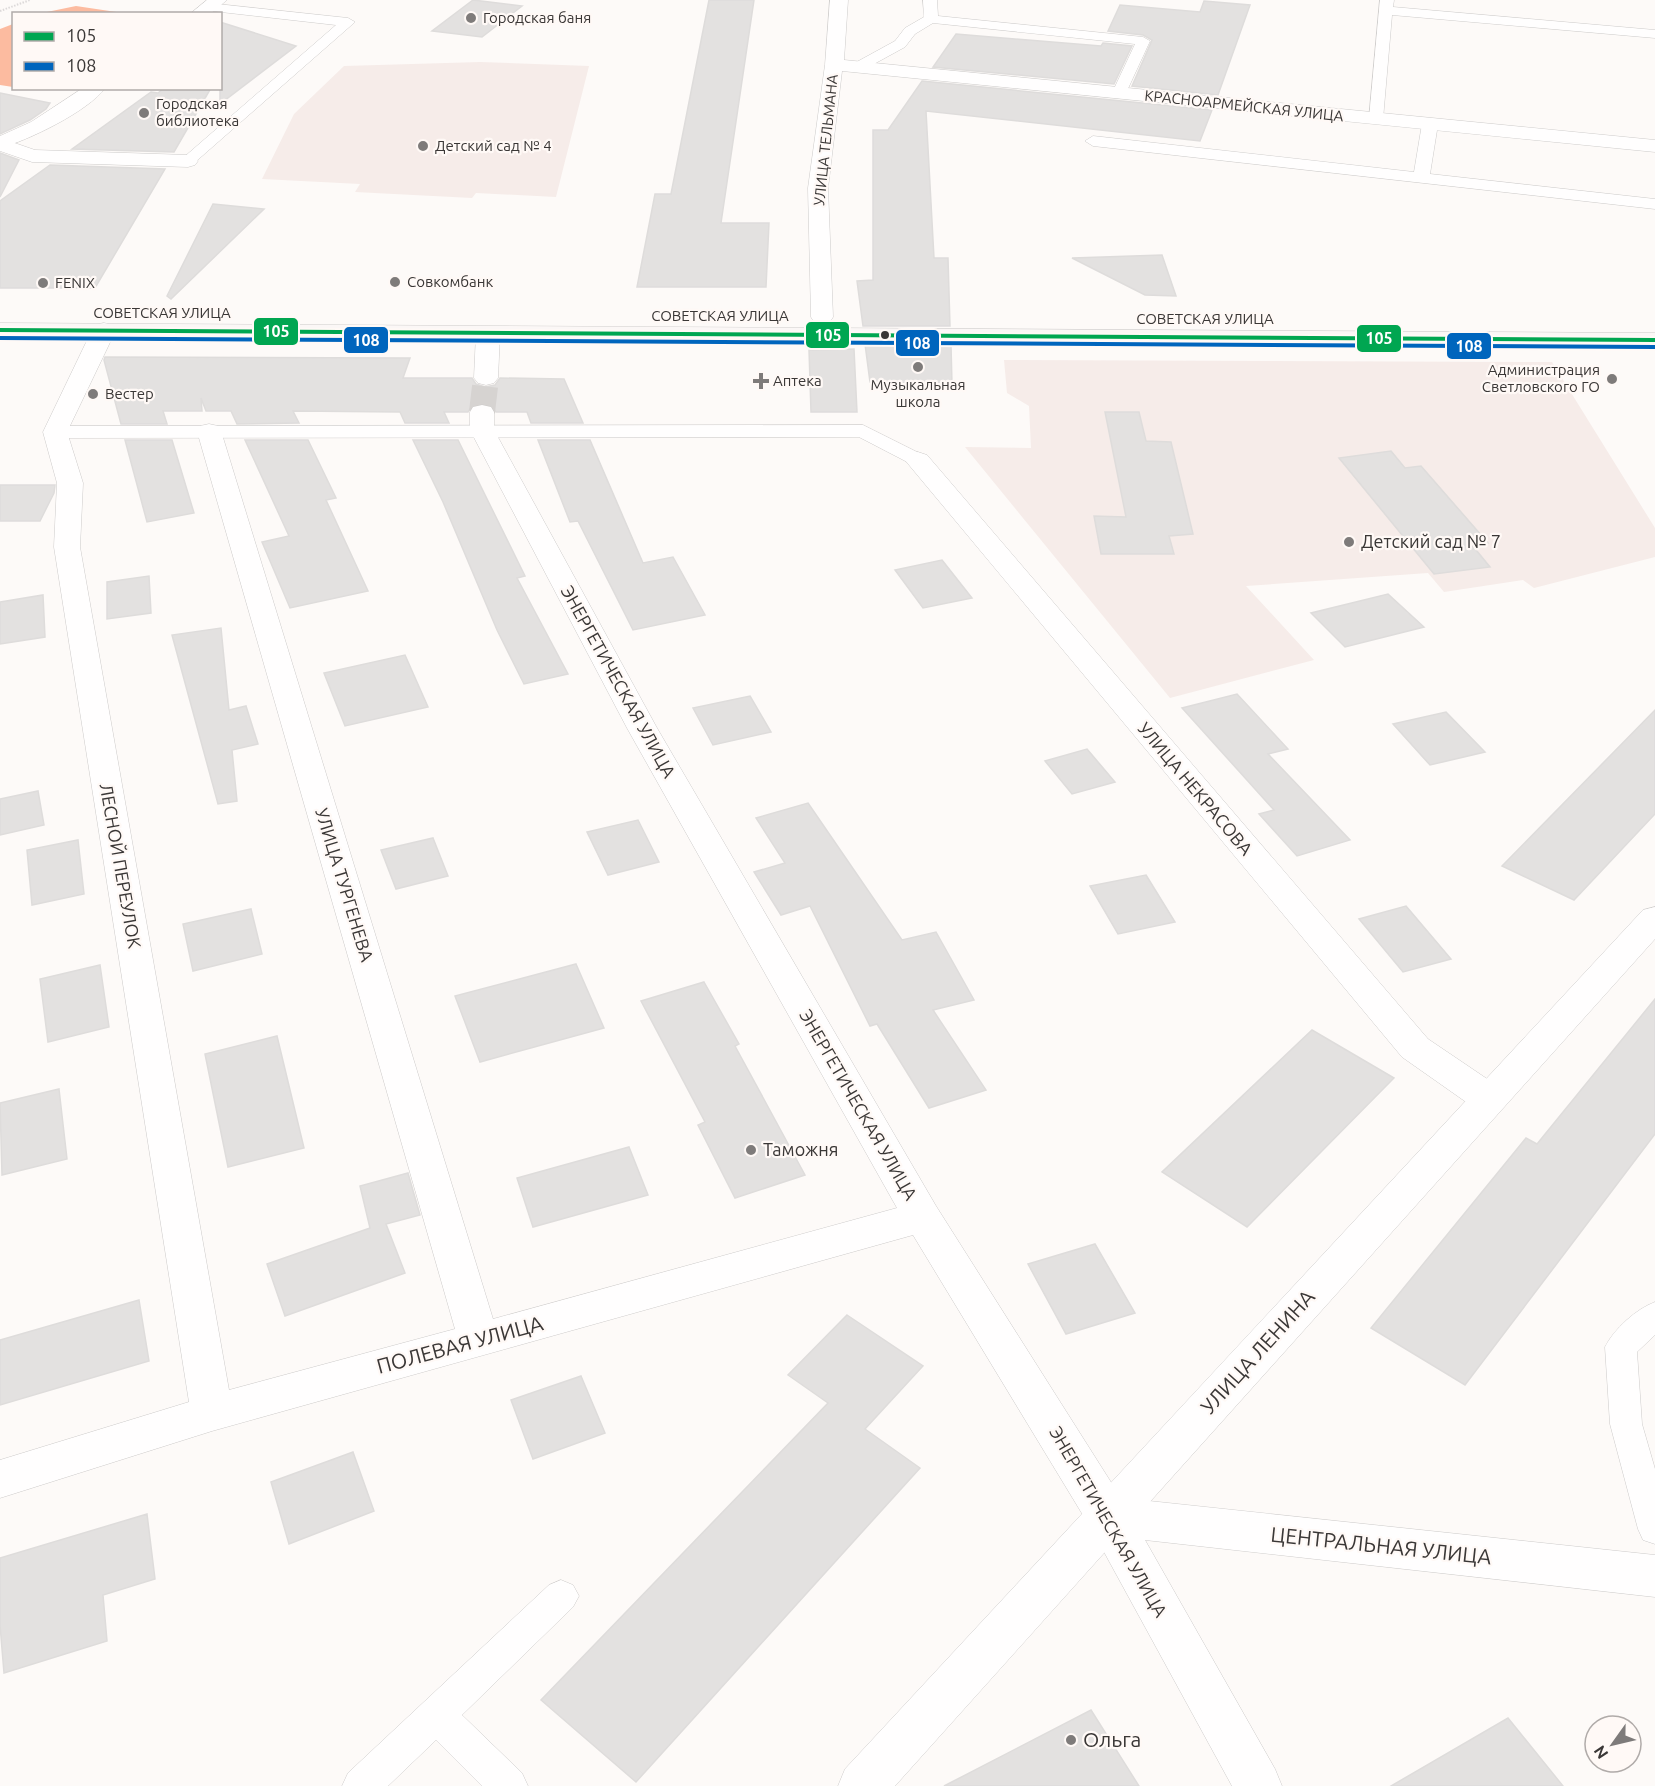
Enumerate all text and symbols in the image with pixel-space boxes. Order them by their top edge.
place label: Городская баня [483,9,591,26]
marker: Городская баня [464,11,478,25]
legend [12,12,222,90]
text: 105 [66,25,96,45]
text: 108 [66,55,96,75]
street label: УЛИЦА ТЕЛЬМАНА [810,73,841,207]
street label: КРАСНОАРМЕЙСКАЯ УЛИЦА [1144,87,1345,124]
place label: Городская библиотека [156,95,239,129]
marker: Городская библиотека [137,106,151,120]
place label: Детский сад № 4 [435,137,552,154]
marker: Детский сад № 4 [416,139,430,153]
place label: Совкомбанк [407,273,494,290]
place label: FENIX [55,274,95,291]
marker: Совкомбанк [388,275,402,289]
marker: FENIX [36,276,50,290]
street label: СОВЕТСКАЯ УЛИЦА [93,304,231,321]
street label: СОВЕТСКАЯ УЛИЦА [651,307,789,324]
street label: СОВЕТСКАЯ УЛИЦА [1136,310,1274,327]
line badge: 105 [253,317,299,346]
line badge: 105 [805,321,850,349]
text: 105 [262,322,290,340]
line badge: 105 [1356,324,1402,353]
line badge: 108 [343,326,389,354]
text: 105 [814,326,842,344]
unlabelled marker [879,329,891,341]
line badge: 108 [895,329,940,357]
text: 105 [1365,329,1393,347]
text: 108 [352,331,380,349]
line badge: 108 [1446,332,1492,360]
text: 108 [903,334,931,352]
text: 108 [1455,337,1483,355]
marker: Музыкальная школа [911,360,925,374]
place label: Администрация Светловского ГО [1482,361,1600,395]
place label: Аптека [773,372,822,389]
marker: Администрация Светловского ГО [1605,372,1619,386]
marker: Аптека [754,374,768,388]
place label: Музыкальная школа [870,376,966,410]
place label: Вестер [105,385,154,402]
marker: Вестер [86,387,100,401]
place label: Детский сад № 7 [1361,531,1501,551]
marker: Детский сад № 7 [1342,535,1356,549]
street label: ЭНЕРГЕТИЧЕСКАЯ УЛИЦА [558,582,680,781]
street label: УЛИЦА НЕКРАСОВА [1135,718,1257,859]
street label: ЛЕСНОЙ ПЕРЕУЛОК [97,782,145,950]
street label: УЛИЦА ТУРГЕНЕВА [312,806,378,964]
street label: ЭНЕРГЕТИЧЕСКАЯ УЛИЦА [796,1006,922,1203]
place label: Таможня [763,1139,839,1159]
marker: Таможня [744,1143,758,1157]
street label: УЛИЦА ЛЕНИНА [1195,1284,1319,1418]
street label: ПОЛЕВАЯ УЛИЦА [374,1310,546,1378]
street label: ЭНЕРГЕТИЧЕСКАЯ УЛИЦА [1046,1423,1172,1620]
street label: ЦЕНТРАЛЬНАЯ УЛИЦА [1270,1521,1493,1569]
north arrow [1583,1714,1643,1774]
place label: Ольга [1083,1727,1141,1751]
marker: Ольга [1064,1733,1078,1747]
text: N [1590,1742,1611,1762]

